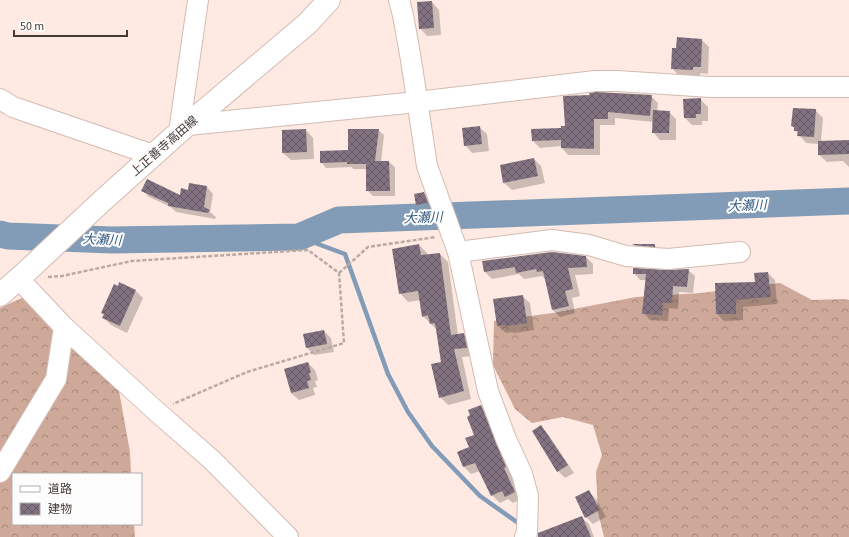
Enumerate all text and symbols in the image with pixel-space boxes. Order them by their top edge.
scale bar [14,12,127,38]
text: 50 m [20,18,44,35]
street label: 上正善寺高田線 [127,112,202,180]
water label: 大瀬川 [727,196,769,216]
water label: 大瀬川 [403,208,445,228]
water label: 大瀬川 [82,230,124,250]
legend [12,473,142,525]
text: 道路 [48,481,72,498]
text: 建物 [48,501,72,518]

